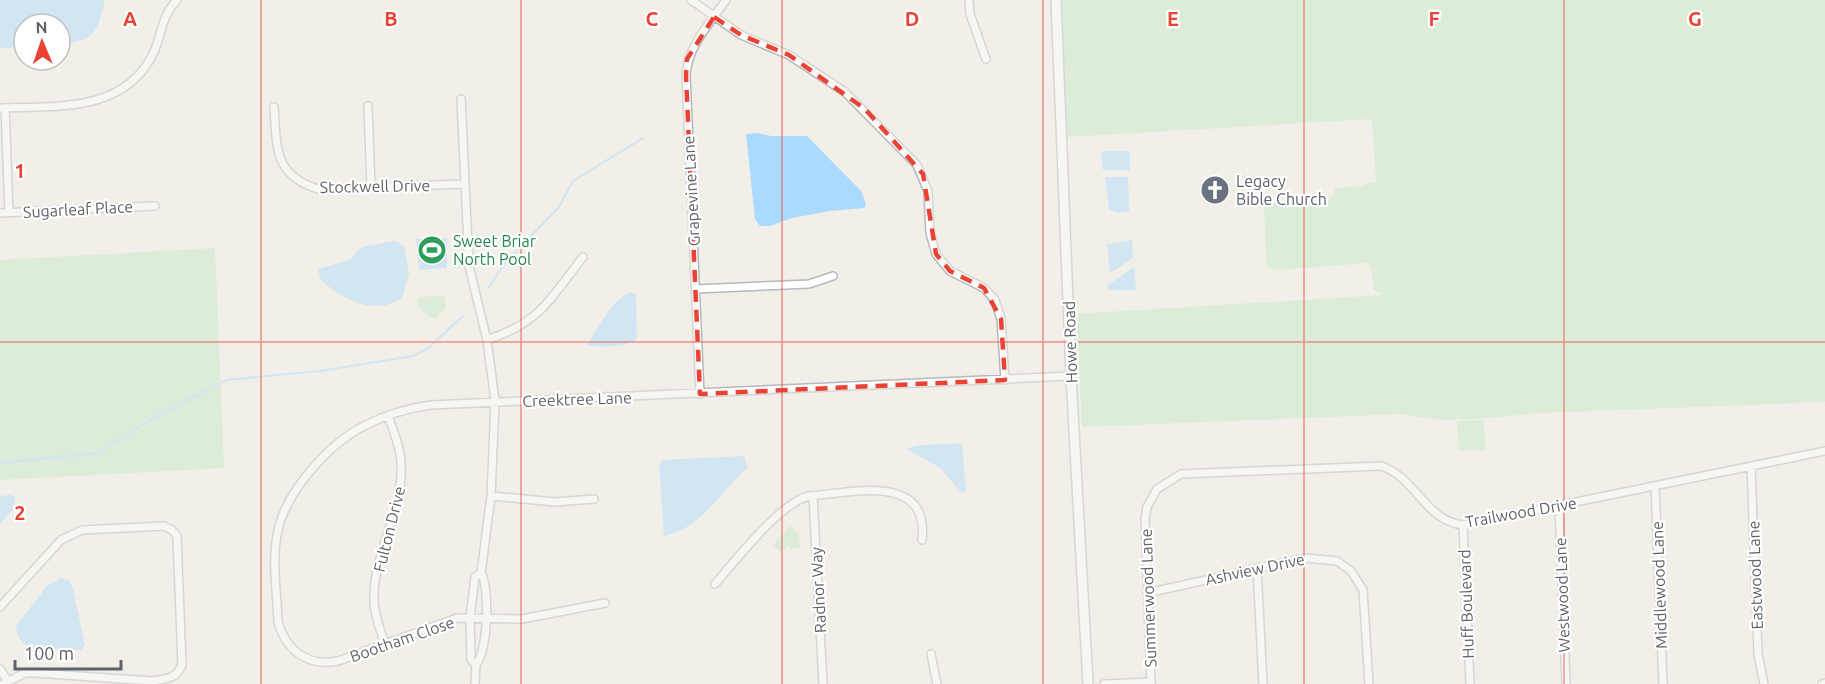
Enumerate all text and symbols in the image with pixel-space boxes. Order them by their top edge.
text: A [123,7,137,30]
text: B [384,7,398,30]
text: C [646,7,659,30]
text: D [905,7,919,30]
text: E [1167,7,1179,30]
text: F [1428,7,1440,30]
text: G [1688,7,1702,30]
north arrow [12,12,72,72]
text: N [35,18,48,36]
street label: Grapevine Lane [679,135,703,247]
text: 1 [14,159,26,182]
place label: Legacy Bible Church [1236,172,1327,208]
church icon: Legacy Bible Church [1199,174,1231,206]
street label: Stockwell Drive [320,176,430,196]
street label: Sugarleaf Place [22,197,134,221]
place label: Sweet Briar North Pool [453,232,536,268]
sports icon: Sweet Briar North Pool [416,234,448,266]
street label: Howe Road [1060,301,1080,383]
street label: Creektree Lane [522,388,632,410]
street label: Fulton Drive [370,484,408,574]
street label: Trailwood Drive [1464,493,1578,531]
text: 2 [14,501,26,524]
street label: Eastwood Lane [1744,520,1766,630]
street label: Middlewood Lane [1648,521,1670,649]
street label: Summerwood Lane [1137,528,1159,668]
street label: Westwood Lane [1551,537,1573,653]
street label: Radnor Way [807,546,829,633]
street label: Huff Boulevard [1455,549,1477,659]
street label: Ashview Drive [1204,550,1306,588]
street label: Bootham Close [347,613,457,665]
scale bar [15,633,122,671]
text: 100 m [24,643,74,663]

